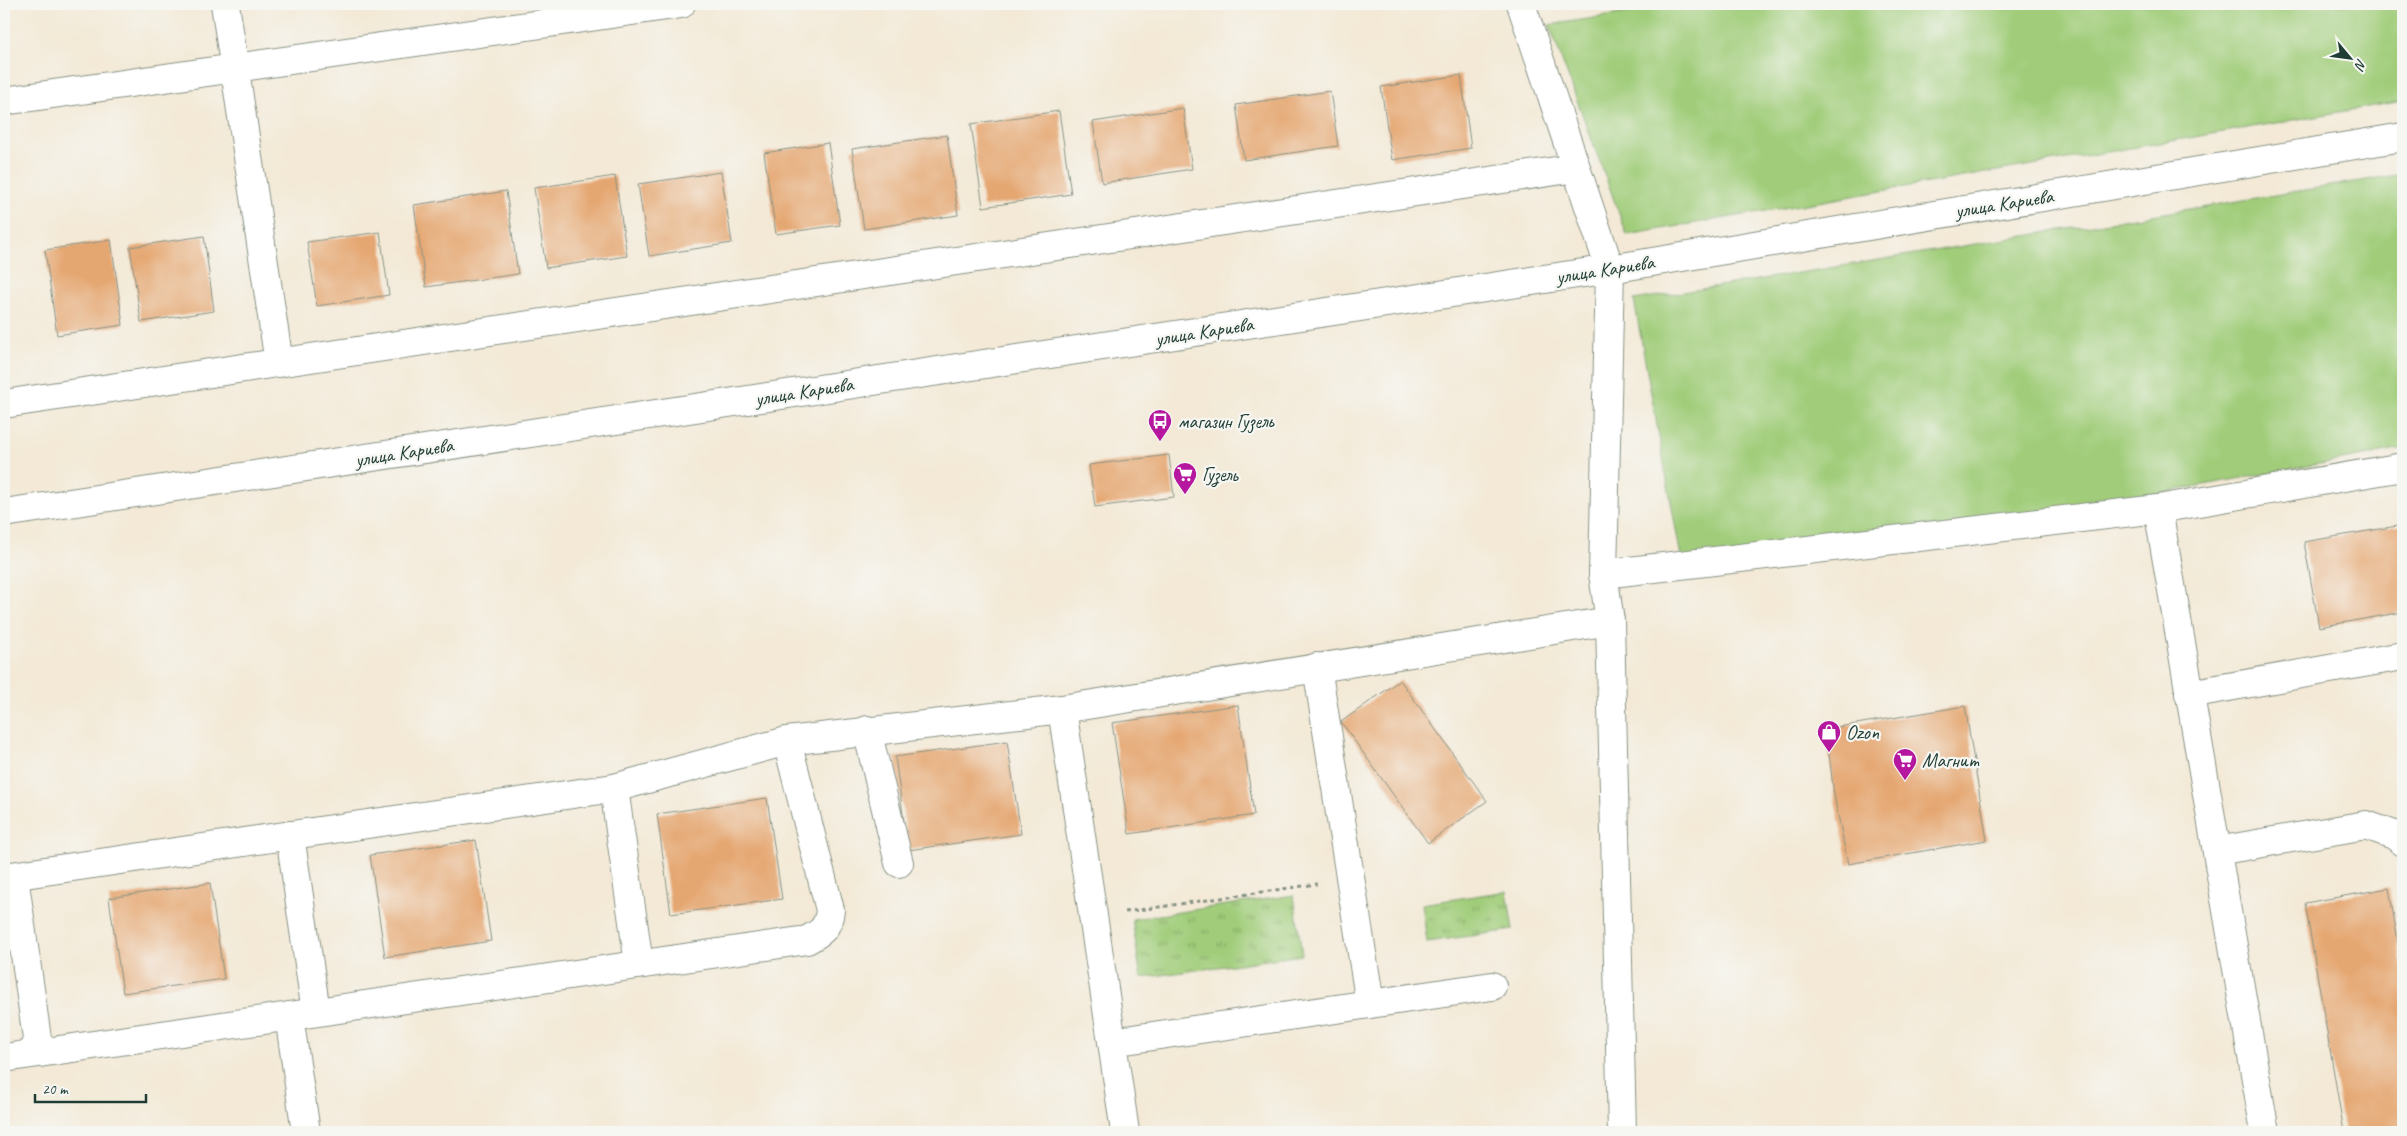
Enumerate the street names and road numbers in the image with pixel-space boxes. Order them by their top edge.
street label: улица Кариева [1952,183,2056,224]
street label: улица Кариева [1553,249,1657,290]
street label: улица Кариева [1152,311,1256,352]
street label: улица Кариева [752,371,856,412]
street label: улица Кариева [352,432,456,473]

